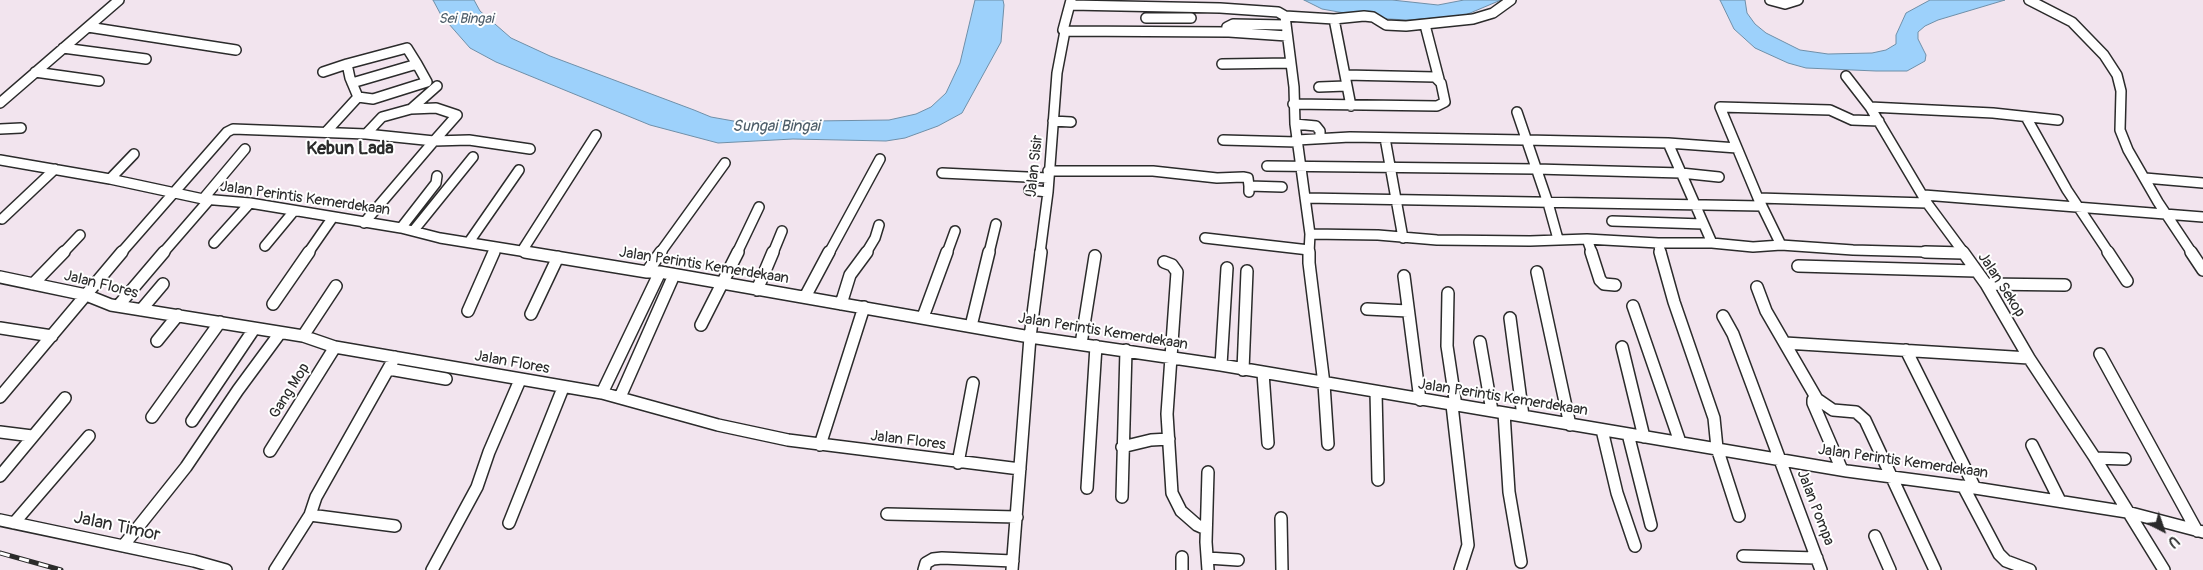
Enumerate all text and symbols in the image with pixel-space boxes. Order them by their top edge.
water label: Sei Bingai [439,11,493,27]
water label: Sungai Bingai [732,117,820,137]
street label: Jalan Sisir [1023,134,1047,198]
district label: Kebun Lada [306,138,394,160]
street label: Jalan Perintis Kemerdekaan [219,178,391,220]
street label: Jalan Perintis Kemerdekaan [618,244,790,288]
street label: Jalan Sekop [1973,249,2029,321]
street label: Jalan Flores [62,267,140,303]
street label: Jalan Perintis Kemerdekaan [1017,310,1189,354]
street label: Jalan Flores [473,348,551,378]
street label: Gang Mop [266,360,314,422]
street label: Jalan Perintis Kemerdekaan [1417,376,1589,420]
street label: Jalan Flores [869,427,947,455]
street label: Jalan Perintis Kemerdekaan [1817,441,1989,483]
street label: Jalan Pompa [1792,468,1838,548]
north arrow [2138,505,2188,555]
street label: Jalan Timor [72,507,162,547]
text: U [2164,532,2182,551]

